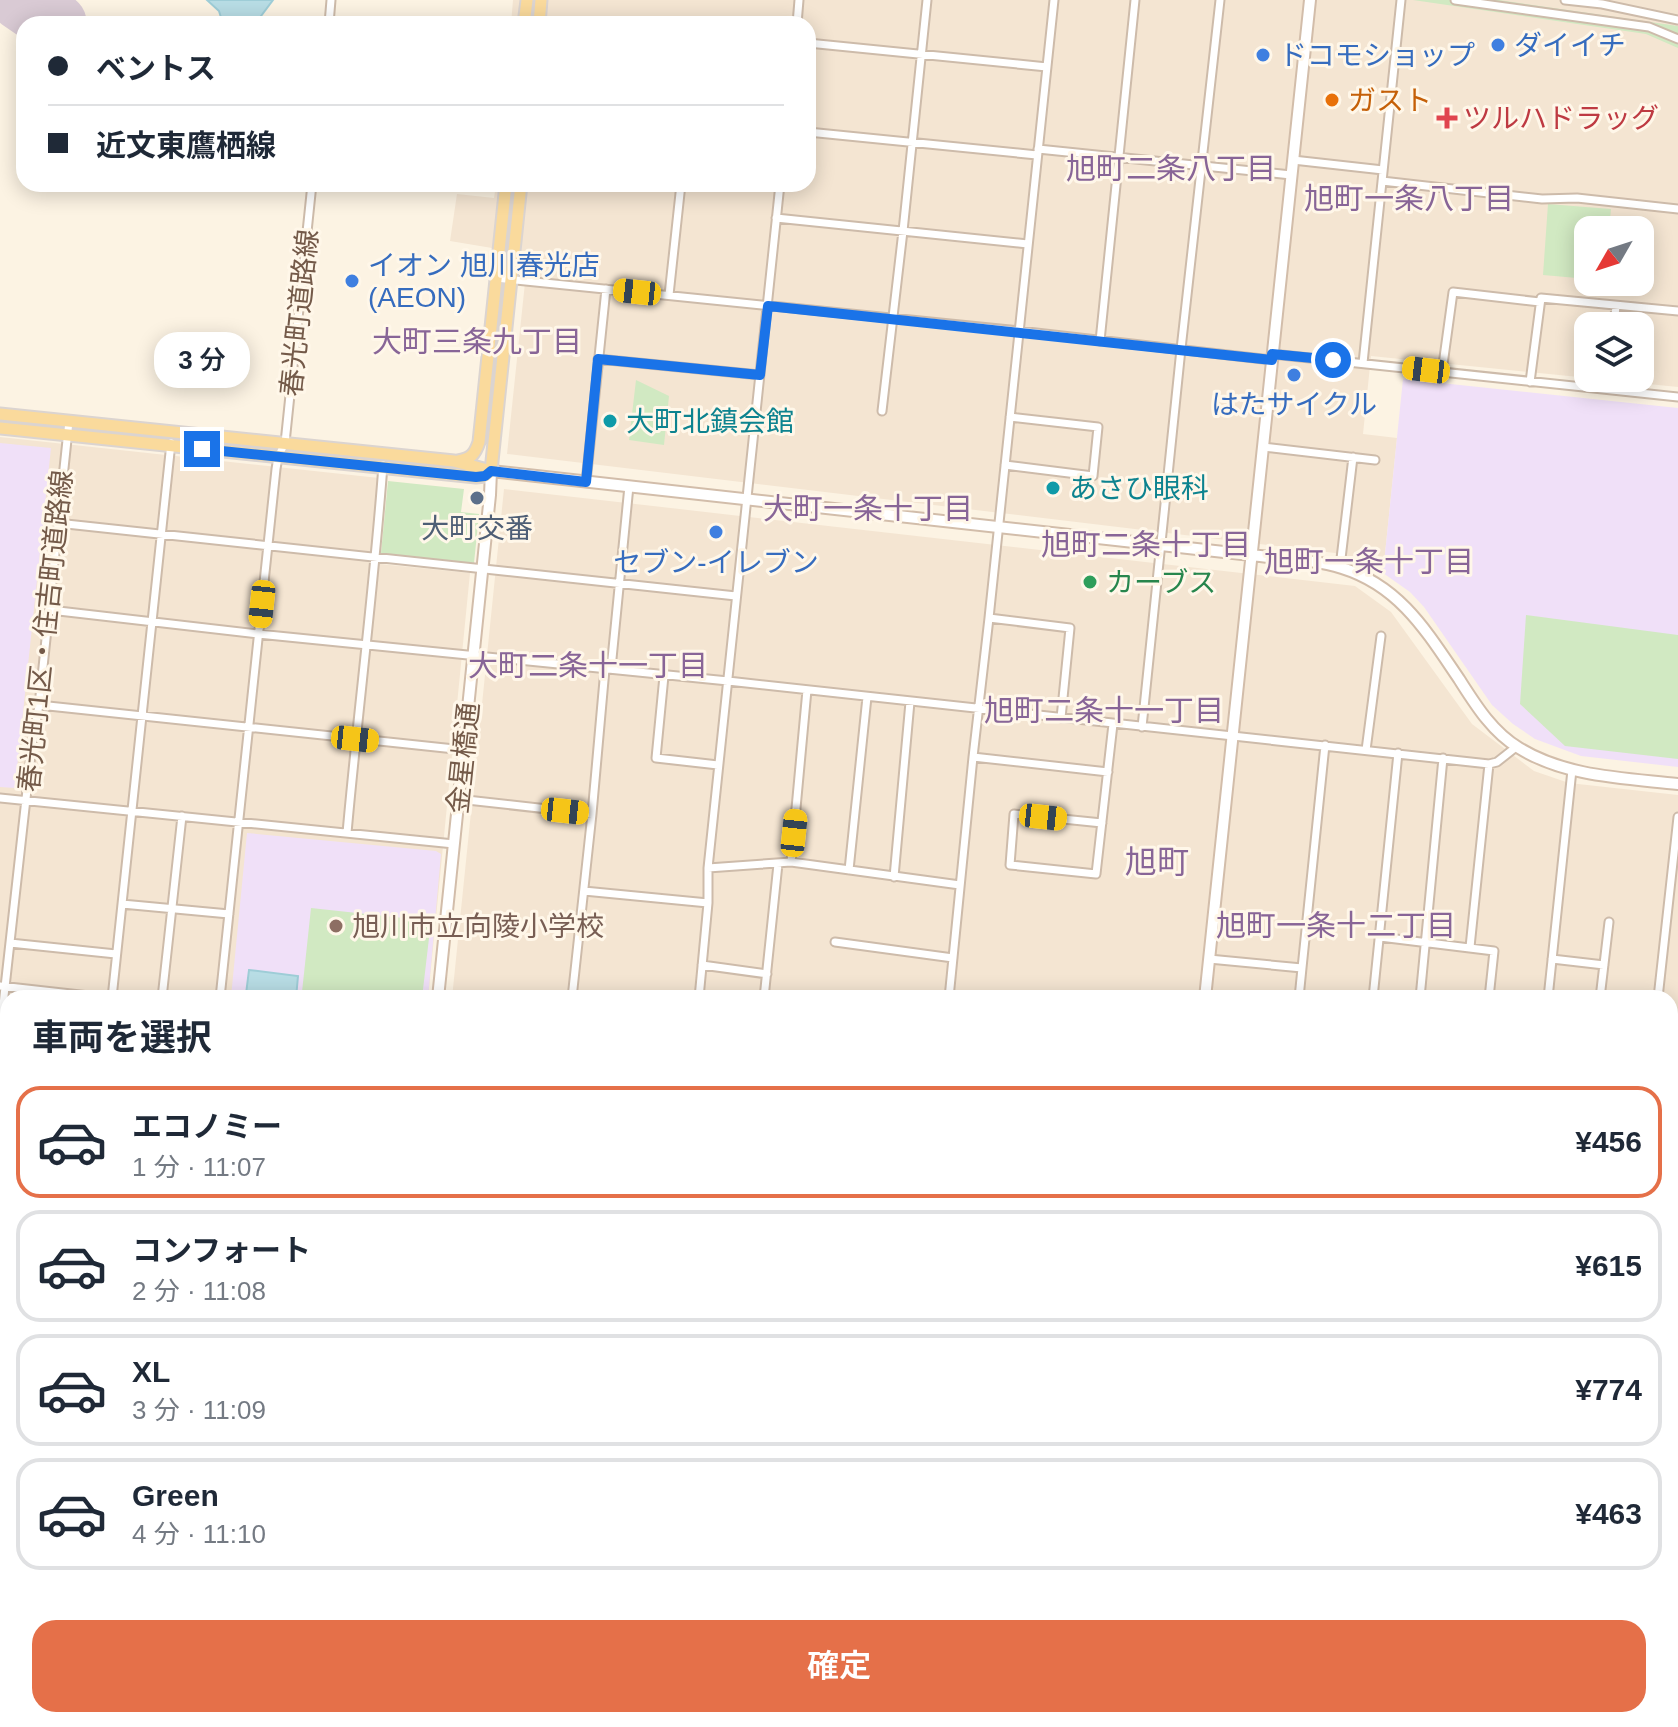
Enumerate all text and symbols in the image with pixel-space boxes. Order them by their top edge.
place label: ダイイチ [1514,30,1626,61]
marker: ダイイチ [1489,36,1507,54]
place label: ドコモショップ [1279,40,1475,71]
marker: ドコモショップ [1254,46,1272,64]
text: ベントス [96,52,216,85]
place label: ガスト [1348,85,1432,116]
marker: ガスト [1323,91,1341,109]
place label: ツルハドラッグ [1463,103,1659,134]
marker: ツルハドラッグ [1438,109,1456,127]
text: 近文東鷹栖線 [96,129,276,162]
district label: 旭町二条八丁目 [1066,152,1276,185]
district label: 旭町一条八丁目 [1304,182,1514,215]
north arrow [1574,216,1654,296]
map controls [1574,216,1654,392]
street label: 春光町道路線 [275,228,324,398]
place label: イオン 旭川春光店 (AEON) [368,250,600,313]
marker: イオン 旭川春光店 (AEON) [343,272,361,290]
car [612,278,662,306]
button: layers [1574,312,1654,392]
district label: 大町三条九丁目 [372,325,582,358]
callout: 3 分 [154,333,250,389]
route start [1315,342,1351,378]
text: 3 分 [178,345,226,375]
car [1401,355,1451,385]
marker: はたサイクル [1285,366,1303,384]
place label: はたサイクル [1211,389,1377,420]
place label: 大町北鎮会館 [626,406,794,437]
marker: 大町北鎮会館 [601,412,619,430]
route end [184,431,220,467]
street label: 春光町1区・住吉町道路線 [13,469,78,794]
place label: あさひ眼科 [1069,473,1209,504]
marker: あさひ眼科 [1044,479,1062,497]
marker: 大町交番 [468,489,486,507]
district label: 大町一条十丁目 [763,492,973,525]
place label: 大町交番 [421,513,533,544]
marker: セブン-イレブン [707,523,725,541]
district label: 旭町二条十丁目 [1041,528,1251,561]
district label: 旭町一条十丁目 [1264,545,1474,578]
place label: セブン-イレブン [613,547,819,578]
place label: カーブス [1106,567,1216,598]
marker: カーブス [1081,573,1099,591]
car [248,579,276,629]
district label: 大町二条十一丁目 [468,649,708,682]
district label: 旭町二条十一丁目 [984,694,1224,727]
street label: 金星橋通 [442,701,485,815]
car [330,725,380,753]
car [540,797,590,825]
car [1018,803,1068,831]
car [780,808,808,858]
district label: 旭町 [1125,844,1189,880]
district label: 旭町一条十二丁目 [1216,909,1456,942]
place label: 旭川市立向陵小学校 [352,911,604,942]
marker: 旭川市立向陵小学校 [327,917,345,935]
text: 車両を選択 [32,1017,212,1058]
icon: car [36,1106,108,1178]
text: エコノミー [132,1110,282,1143]
text: ¥456 [1575,1125,1642,1158]
text: 1 分 · 11:07 [132,1152,266,1182]
icon: car [36,1230,108,1302]
text: コンフォート [132,1234,311,1267]
text: ¥615 [1575,1249,1642,1282]
text: 2 分 · 11:08 [132,1276,266,1306]
icon: car [36,1354,108,1426]
text: XL [132,1355,170,1388]
text: ¥774 [1575,1373,1642,1406]
text: 3 分 · 11:09 [132,1395,266,1425]
icon: car [36,1478,108,1550]
text: Green [132,1479,219,1512]
text: ¥463 [1575,1497,1642,1530]
text: 4 分 · 11:10 [132,1519,266,1549]
button: 確定 [32,1620,1646,1712]

